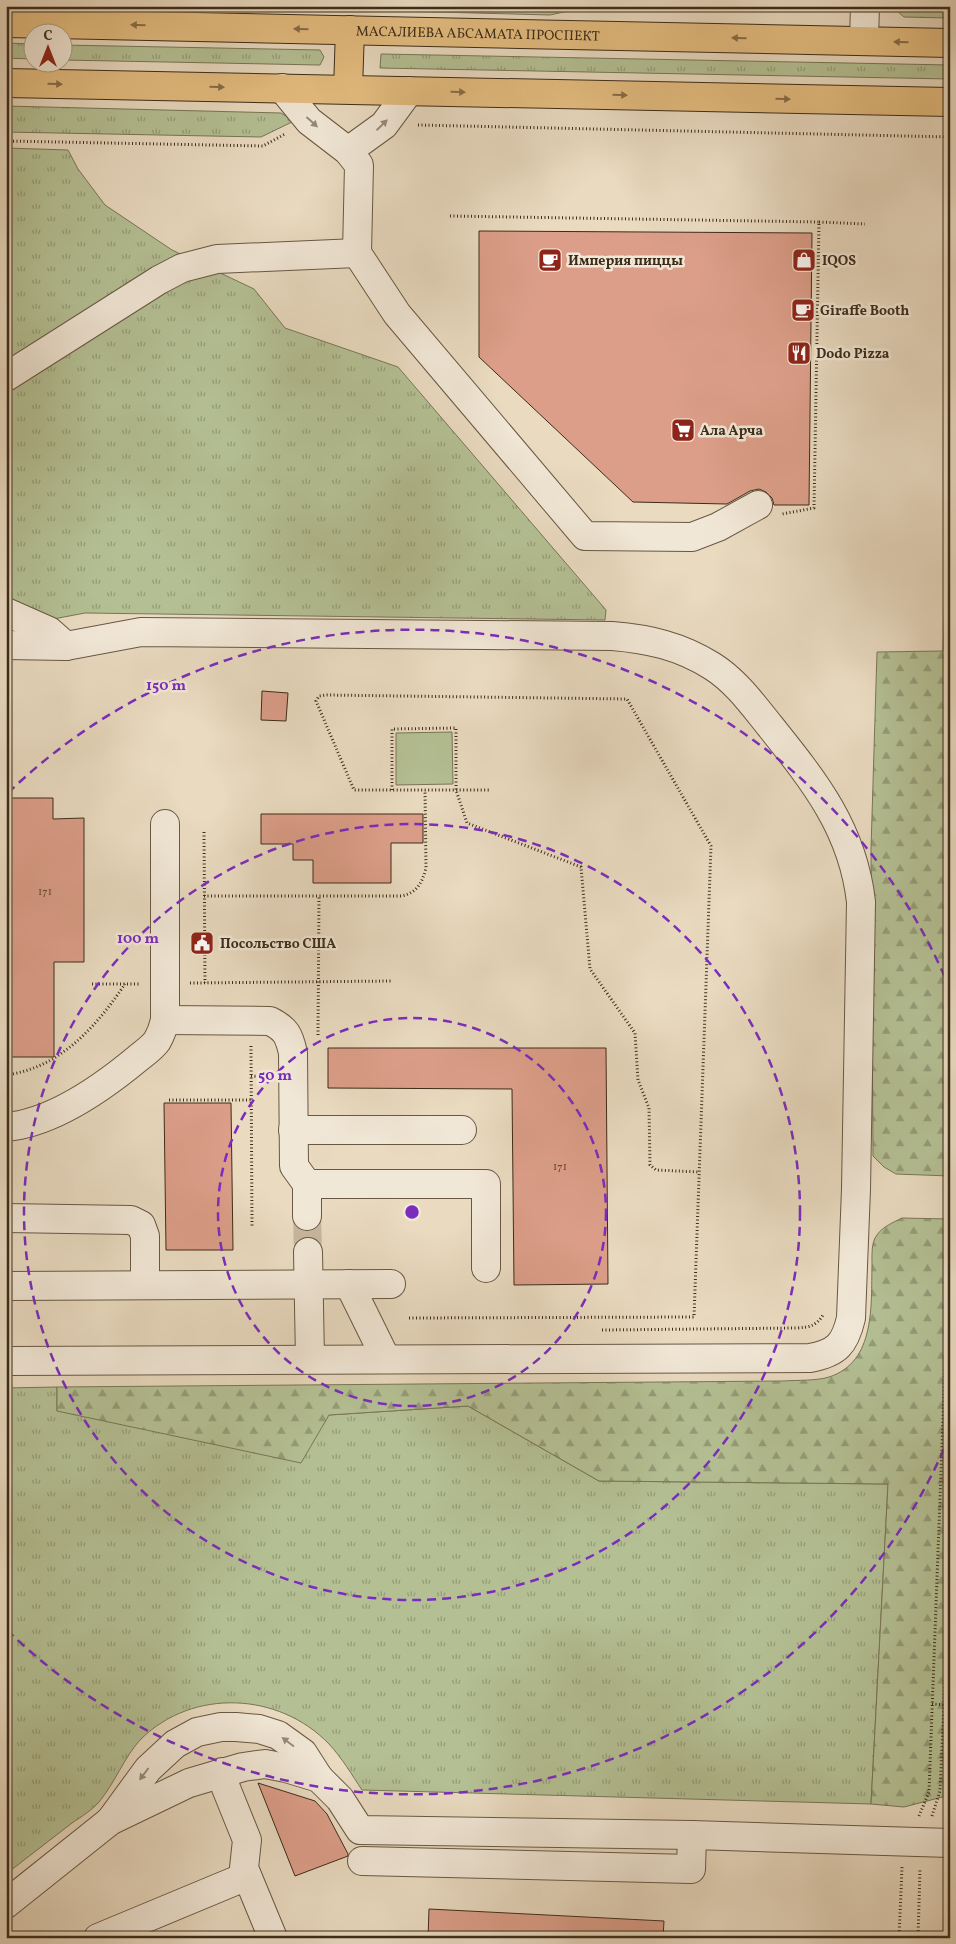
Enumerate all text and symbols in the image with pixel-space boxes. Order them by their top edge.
one-way arrow [130,21,146,29]
north arrow [22,22,72,72]
street label: МАСАЛИЕВА АБСАМАТА ПРОСПЕКТ [356,22,600,47]
one-way arrow [293,24,309,32]
text: С [43,27,53,46]
one-way arrow [730,34,746,42]
one-way arrow [893,37,909,45]
one-way arrow [47,80,63,88]
one-way arrow [210,83,226,91]
one-way arrow [450,88,466,96]
one-way arrow [613,92,629,100]
one-way arrow [775,95,791,103]
one-way arrow [306,117,319,128]
one-way arrow [376,119,388,131]
cafe icon: Империя пиццы [537,247,563,273]
shop icon: IQOS [791,247,817,273]
place label: Империя пиццы [568,252,683,271]
place label: IQOS [822,252,856,271]
cafe icon: Giraffe Booth [790,297,816,323]
place label: Giraffe Booth [820,302,909,321]
restaurant icon: Dodo Pizza [786,340,812,366]
place label: Dodo Pizza [816,345,890,364]
supermarket icon: Ала Арча [670,417,696,443]
place label: Ала Арча [700,422,763,441]
text: 150 m [146,676,186,697]
house number: 171 [38,885,52,900]
text: 100 m [117,929,160,950]
public building icon: Посольство США [189,930,215,956]
place label: Посольство США [220,935,336,954]
text: 50 m [258,1066,292,1087]
house number: 171 [553,1160,567,1175]
centre of rings [403,1203,421,1221]
one-way arrow [282,1736,295,1747]
one-way arrow [139,1767,150,1780]

